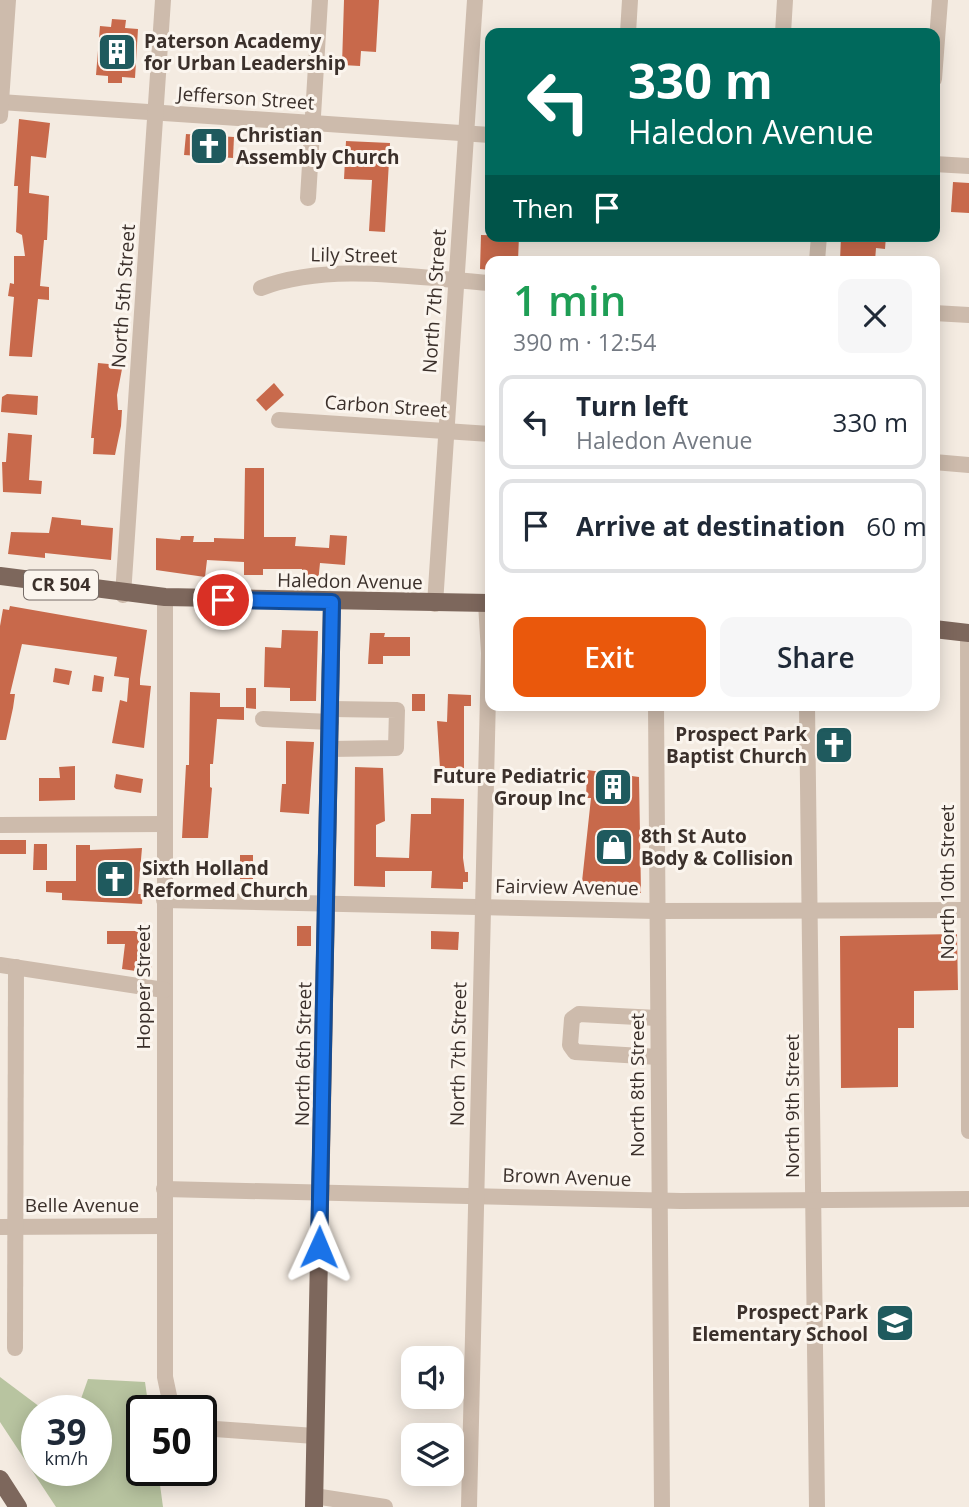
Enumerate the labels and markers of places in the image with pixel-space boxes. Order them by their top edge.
place label: Paterson Academy for Urban Leadership [144,28,346,76]
building icon: Paterson Academy for Urban Leadership [96,31,138,73]
place label: Christian Assembly Church [236,122,399,170]
church icon: Christian Assembly Church [188,125,230,167]
pin [193,570,253,630]
place label: Prospect Park Baptist Church [666,721,807,769]
church icon: Prospect Park Baptist Church [813,724,855,766]
place label: Future Pediatric Group Inc [433,763,586,811]
building icon: Future Pediatric Group Inc [592,766,634,808]
place label: 8th St Auto Body & Collision [641,823,793,871]
shop icon: 8th St Auto Body & Collision [593,826,635,868]
place label: Sixth Holland Reformed Church [142,855,308,903]
church icon: Sixth Holland Reformed Church [94,858,136,900]
place label: Prospect Park Elementary School [692,1299,868,1347]
school or university icon: Prospect Park Elementary School [874,1302,916,1344]

